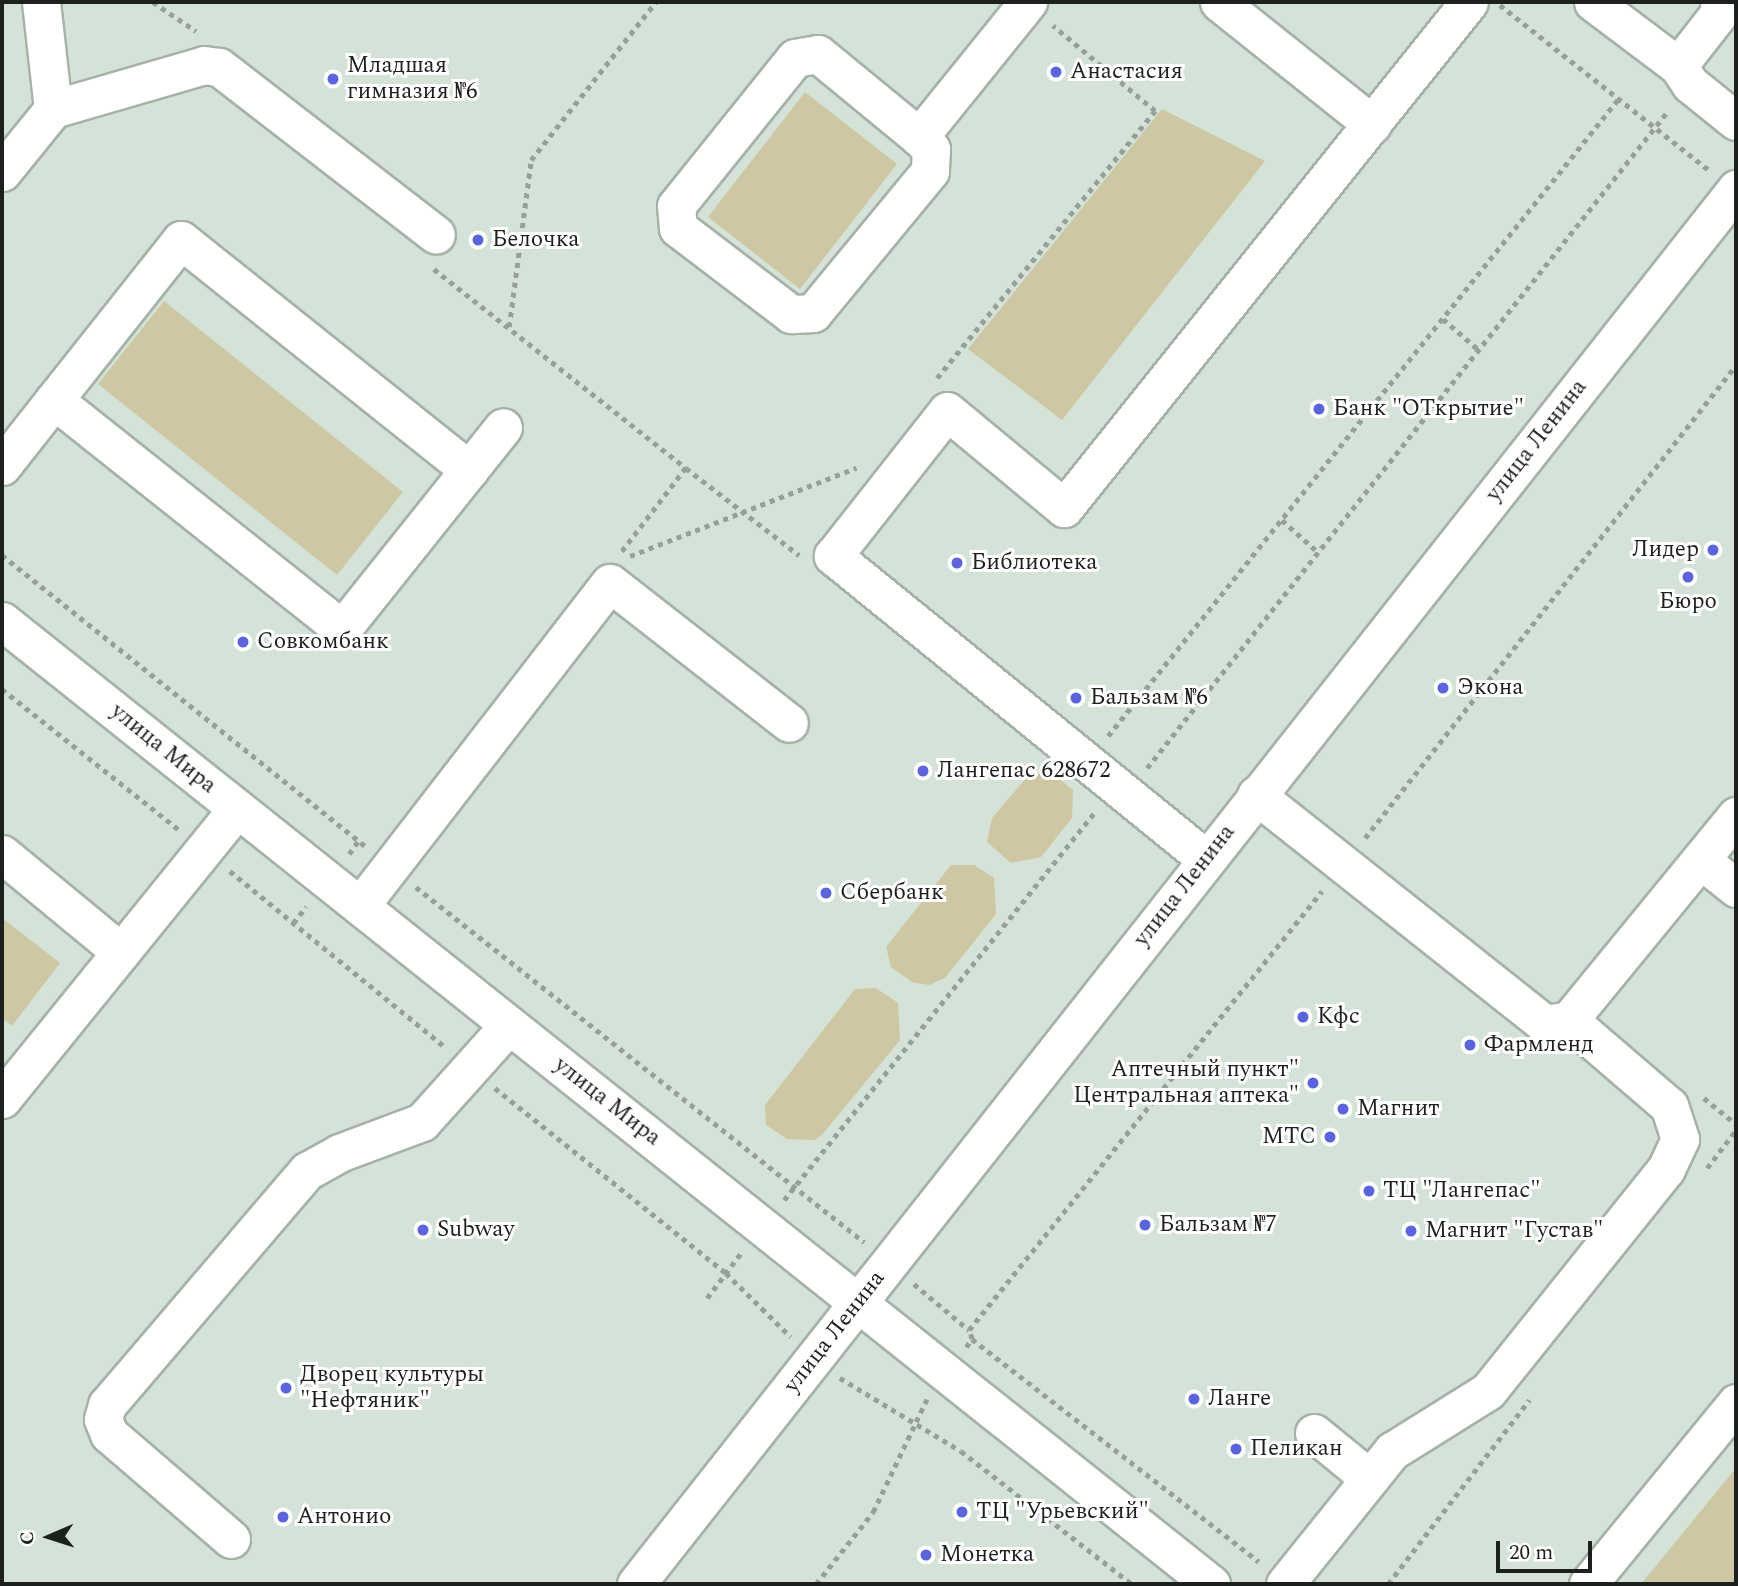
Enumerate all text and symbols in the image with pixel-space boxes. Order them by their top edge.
place label: Младшая гимназия №6 [347,52,478,106]
place label: Анастасия [1070,58,1183,86]
marker: Анастасия [1048,64,1064,80]
marker: Младшая гимназия №6 [325,71,341,87]
place label: Белочка [492,226,579,254]
marker: Белочка [470,232,486,248]
street label: улица Ленина [1481,374,1593,508]
place label: Банк "ОТкрытие" [1333,395,1524,423]
marker: Банк "ОТкрытие" [1311,401,1327,417]
place label: Лидер [1632,536,1699,564]
marker: Лидер [1705,542,1721,558]
place label: Библиотека [971,549,1097,577]
marker: Библиотека [949,555,965,571]
marker: Бюро [1680,569,1696,585]
place label: Бюро [1659,588,1717,616]
place label: Совкомбанк [257,628,389,656]
marker: Совкомбанк [235,634,251,650]
place label: Экона [1457,674,1524,702]
marker: Экона [1435,680,1451,696]
place label: Бальзам №6 [1090,684,1208,712]
marker: Бальзам №6 [1068,690,1084,706]
street label: улица Мира [105,698,221,800]
place label: Лангепас 628672 [937,757,1110,785]
marker: Лангепас 628672 [915,763,931,779]
street label: улица Ленина [1129,819,1241,953]
place label: Сбербанк [840,879,944,907]
marker: Сбербанк [818,885,834,901]
place label: Кфс [1317,1003,1360,1031]
marker: Кфс [1295,1009,1311,1025]
place label: Фармленд [1484,1031,1594,1059]
marker: Фармленд [1462,1037,1478,1053]
street label: улица Мира [548,1052,666,1152]
place label: Аптечный пункт" Центральная аптека" [1073,1056,1299,1110]
marker: Аптечный пункт" Центральная аптека" [1305,1075,1321,1091]
place label: Магнит [1357,1095,1440,1123]
marker: Магнит [1335,1101,1351,1117]
place label: МТС [1262,1123,1316,1151]
marker: МТС [1322,1129,1338,1145]
place label: ТЦ "Лангепас" [1383,1177,1540,1205]
marker: ТЦ "Лангепас" [1361,1183,1377,1199]
place label: Бальзам №7 [1159,1211,1277,1239]
place label: Subway [437,1216,514,1244]
marker: Бальзам №7 [1137,1217,1153,1233]
place label: Магнит "Густав" [1425,1217,1603,1245]
marker: Subway [415,1222,431,1238]
marker: Магнит "Густав" [1403,1223,1419,1239]
street label: улица Ленина [779,1265,891,1399]
place label: Дворец культуры "Нефтяник" [300,1361,484,1415]
marker: Дворец культуры "Нефтяник" [278,1380,294,1396]
place label: Ланге [1208,1385,1271,1413]
marker: Ланге [1186,1391,1202,1407]
place label: Пеликан [1250,1435,1343,1463]
marker: Пеликан [1228,1441,1244,1457]
place label: ТЦ "Урьевский" [976,1498,1149,1526]
north arrow [14,1502,84,1572]
place label: Антонио [297,1503,391,1531]
marker: ТЦ "Урьевский" [954,1504,970,1520]
marker: Антонио [275,1509,291,1525]
scale bar [1500,1526,1596,1570]
text: С [13,1531,42,1546]
text: 20 m [1509,1537,1553,1569]
place label: Монетка [940,1541,1034,1569]
marker: Монетка [918,1547,934,1563]

